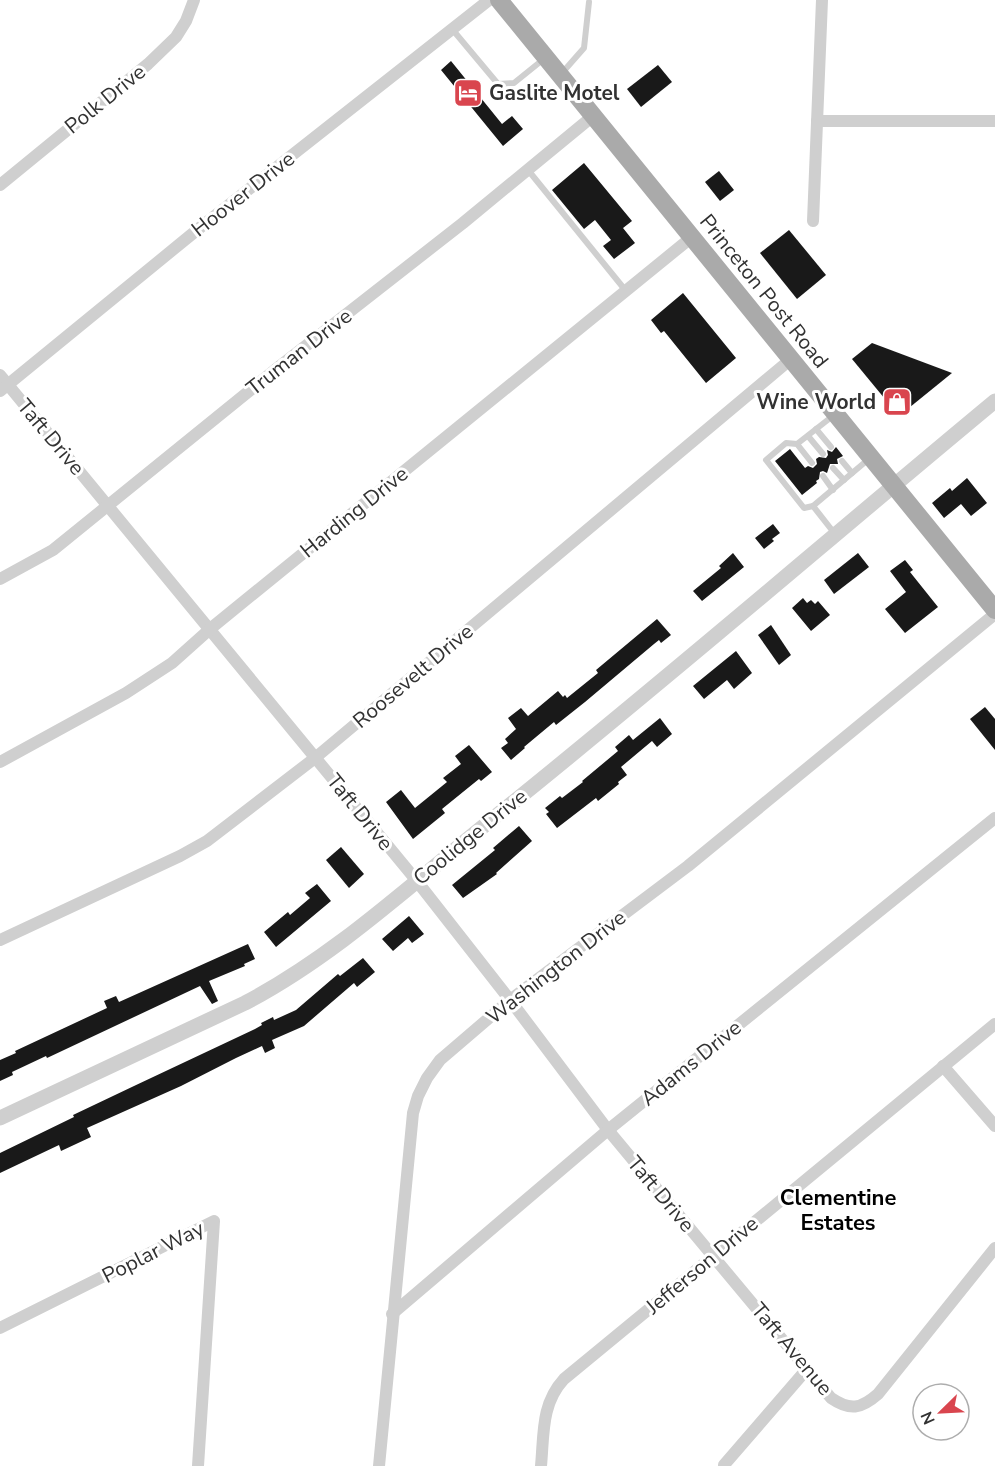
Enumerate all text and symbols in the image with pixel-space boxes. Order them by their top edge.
street label: Polk Drive [59,58,151,140]
hotel icon: Gaslite Motel [452,77,484,109]
place label: Gaslite Motel [489,79,620,107]
street label: Hoover Drive [186,145,300,243]
street label: Princeton Post Road [693,208,835,374]
street label: Truman Drive [241,302,357,402]
shop icon: Wine World [881,386,913,418]
place label: Wine World [756,388,876,416]
street label: Taft Drive [11,393,91,481]
street label: Harding Drive [294,460,414,564]
street label: Roosevelt Drive [347,617,479,735]
street label: Taft Drive [320,768,400,856]
street label: Coolidge Drive [407,782,533,892]
street label: Washington Drive [480,904,632,1030]
street label: Adams Drive [635,1014,747,1112]
street label: Taft Drive [621,1150,701,1238]
district label: Clementine Estates [780,1183,896,1238]
street label: Jefferson Drive [639,1210,764,1321]
street label: Poplar Way [97,1214,209,1290]
street label: Taft Avenue [745,1297,839,1401]
north arrow [911,1382,971,1442]
text: N [916,1408,941,1428]

